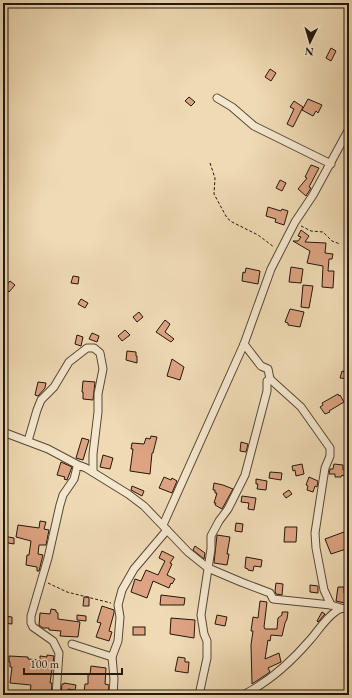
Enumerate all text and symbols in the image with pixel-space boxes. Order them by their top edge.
north arrow [290,22,330,62]
text: N [304,45,314,59]
scale bar [24,650,122,676]
text: 100 m [30,656,60,672]

